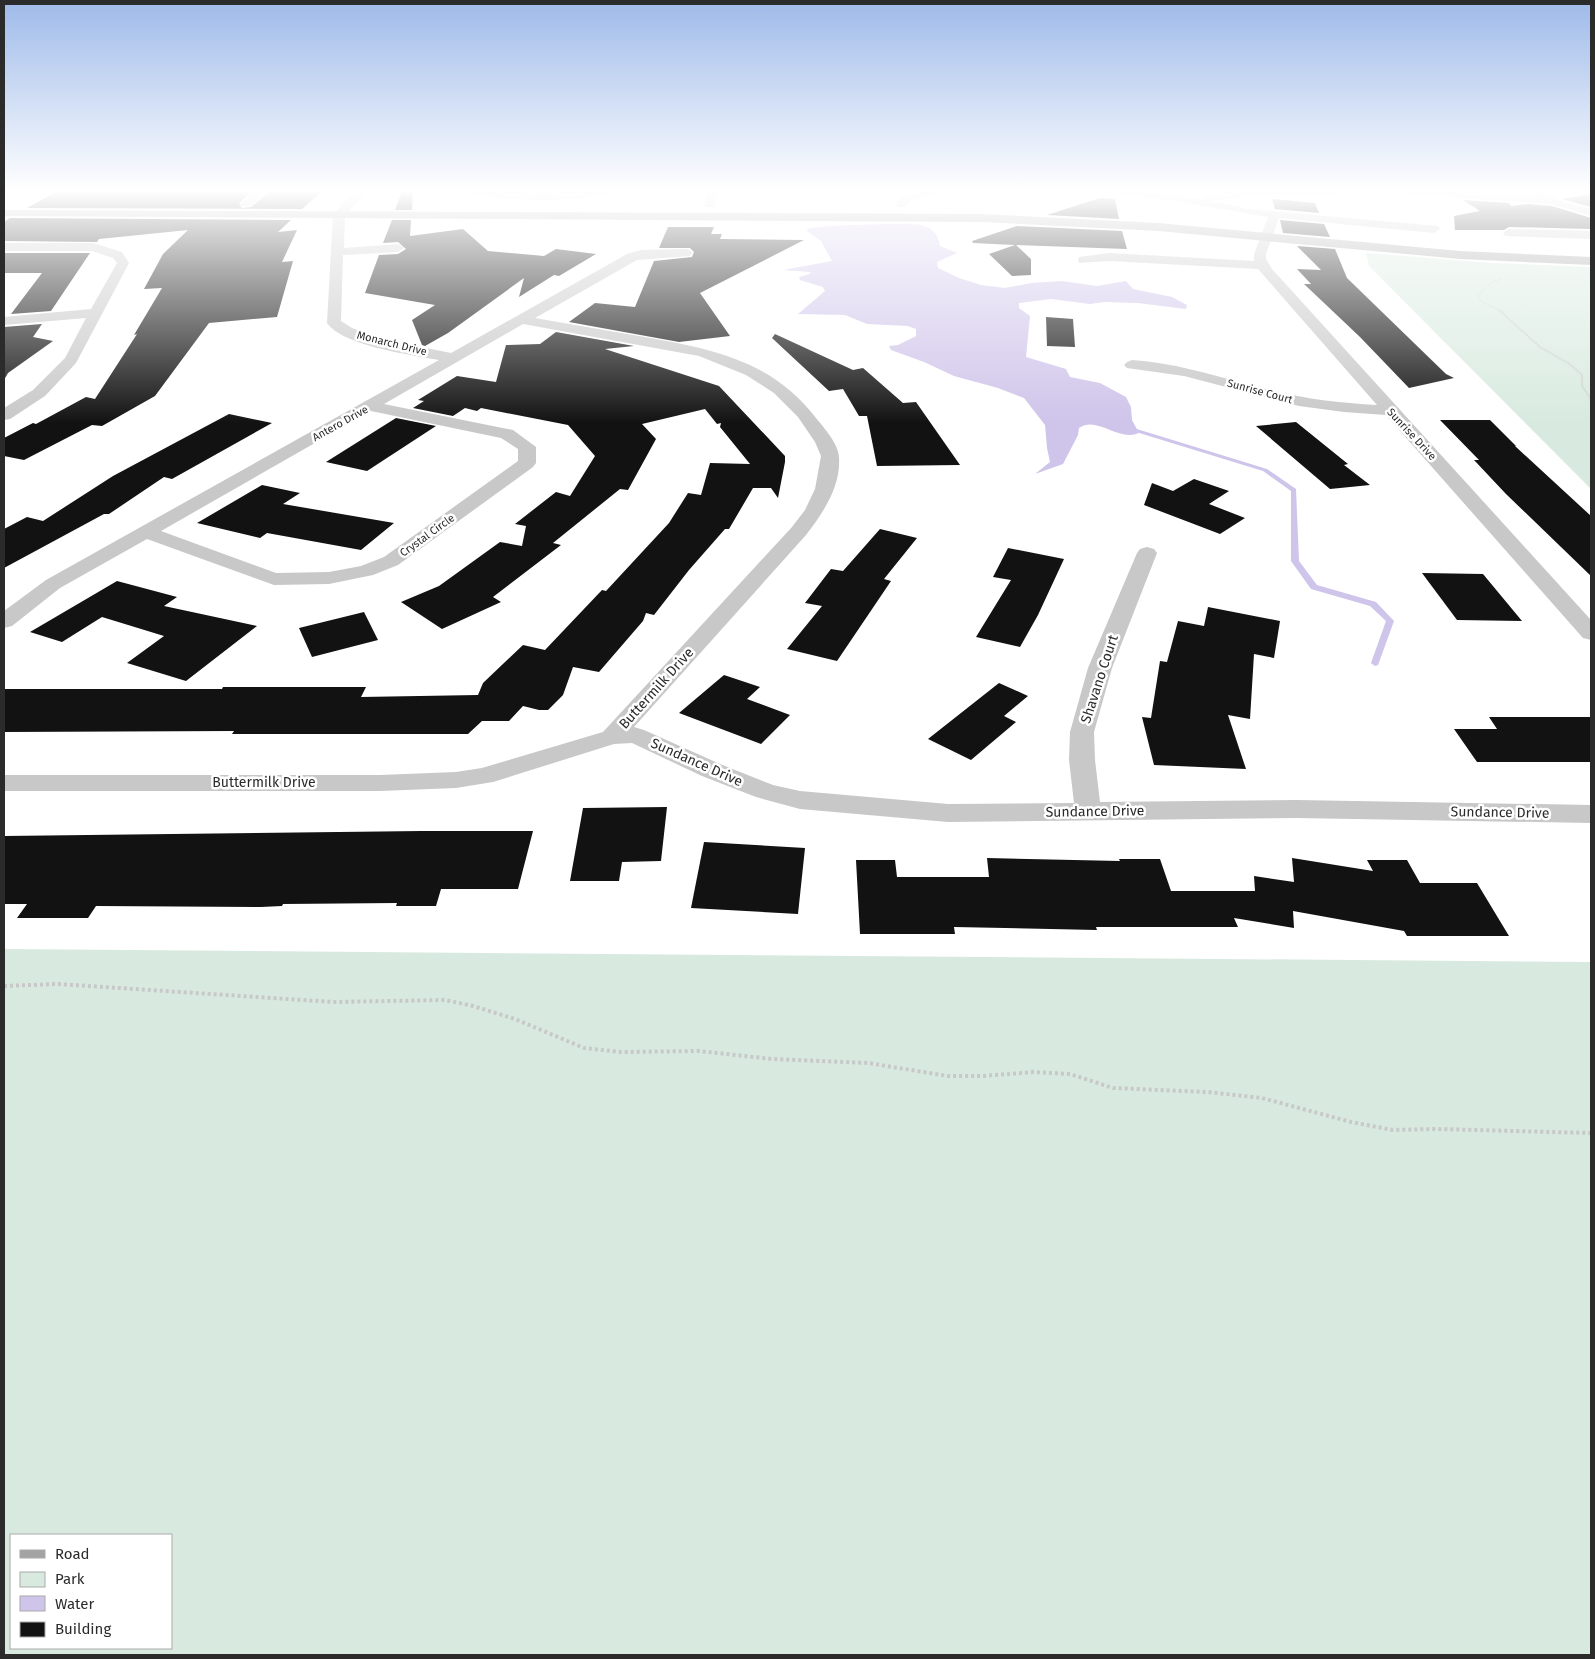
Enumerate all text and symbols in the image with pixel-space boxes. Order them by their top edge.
street label: Monarch Drive [355,328,428,358]
street label: Sunrise Court [1226,377,1294,406]
street label: Antero Drive [310,403,370,444]
street label: Sunrise Drive [1384,406,1439,463]
street label: Crystal Circle [397,511,457,560]
street label: Shavano Court [1077,632,1122,726]
street label: Buttermilk Drive [615,644,697,732]
street label: Sundance Drive [648,735,745,790]
street label: Buttermilk Drive [212,774,316,791]
street label: Sundance Drive [1045,802,1145,821]
street label: Sundance Drive [1450,803,1550,822]
legend [10,1534,172,1649]
text: Road [55,1545,90,1563]
text: Park [55,1570,85,1588]
text: Water [55,1595,94,1613]
text: Building [55,1620,111,1638]

